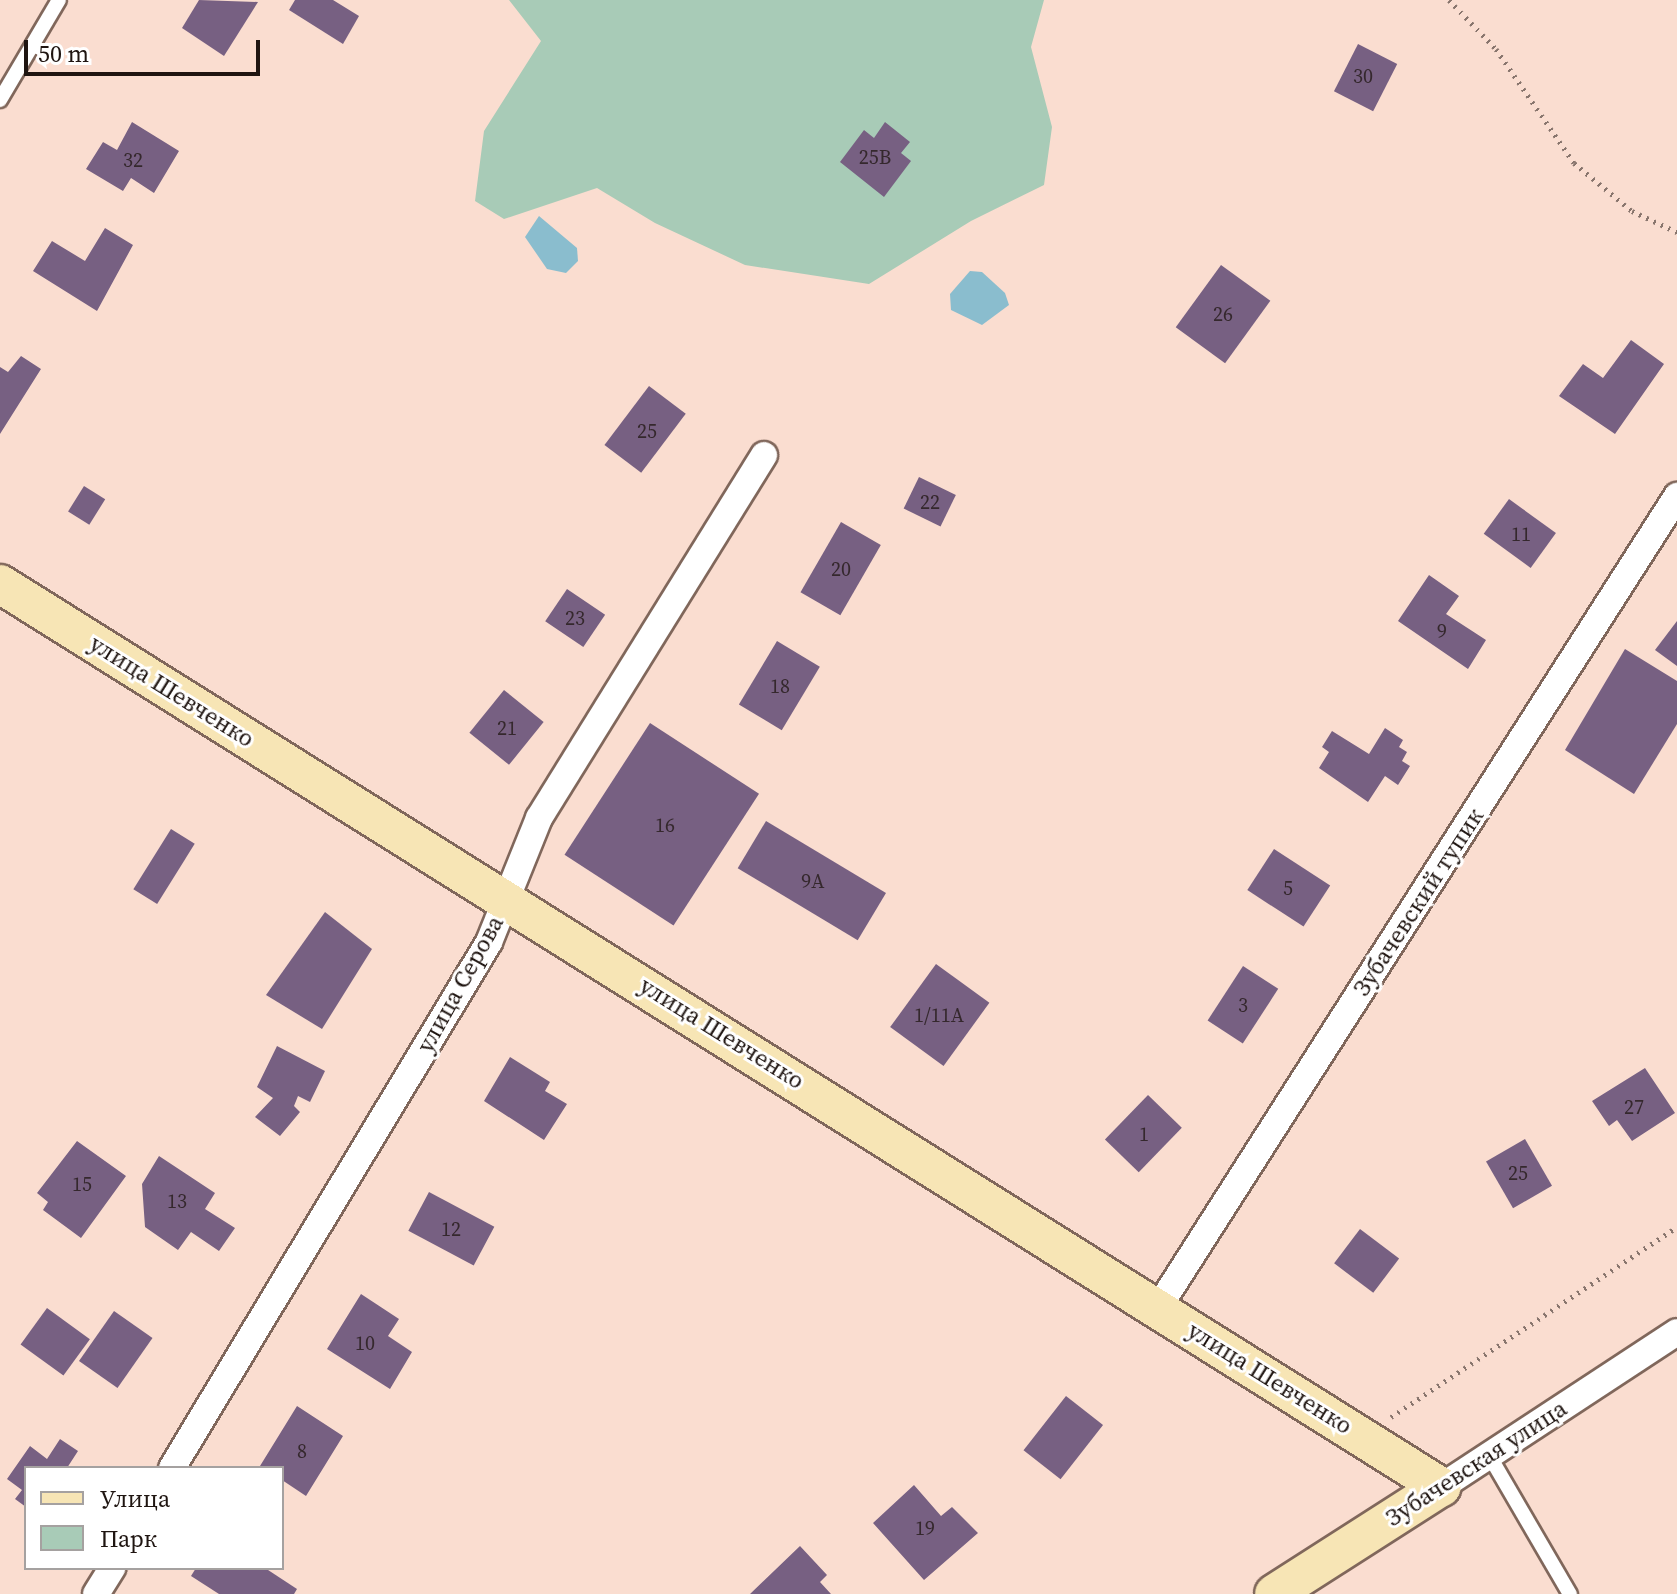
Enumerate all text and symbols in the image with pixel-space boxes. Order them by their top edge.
scale bar [28,24,264,74]
text: 50 m [38,37,89,70]
house number: 30 [1353,64,1373,88]
house number: 25В [859,145,891,169]
house number: 32 [123,148,143,172]
house number: 26 [1213,302,1233,326]
house number: 25 [637,419,657,443]
house number: 22 [920,490,940,514]
house number: 11 [1511,522,1531,546]
house number: 20 [831,557,851,581]
house number: 23 [565,606,585,630]
house number: 9 [1437,619,1447,643]
street label: улица Шевченко [84,629,260,753]
house number: 18 [770,674,790,698]
house number: 21 [497,716,517,740]
street label: Зубачевский тупик [1347,803,1489,1001]
house number: 16 [655,813,675,837]
house number: 9А [801,869,825,893]
house number: 5 [1283,876,1293,900]
street label: улица Серова [411,911,509,1057]
street label: улица Шевченко [634,971,810,1095]
house number: 3 [1238,993,1248,1017]
house number: 1/11А [914,1003,964,1027]
house number: 27 [1624,1095,1644,1119]
house number: 1 [1139,1122,1149,1146]
house number: 25 [1508,1161,1528,1185]
house number: 15 [72,1172,92,1196]
house number: 13 [167,1189,187,1213]
house number: 12 [441,1217,461,1241]
street label: улица Шевченко [1182,1316,1358,1440]
house number: 10 [355,1331,375,1355]
street label: Зубачевская улица [1380,1394,1572,1532]
house number: 8 [297,1439,307,1463]
legend [24,1466,284,1570]
text: Улица [100,1482,170,1515]
house number: 19 [915,1516,935,1540]
text: Парк [100,1522,157,1555]

